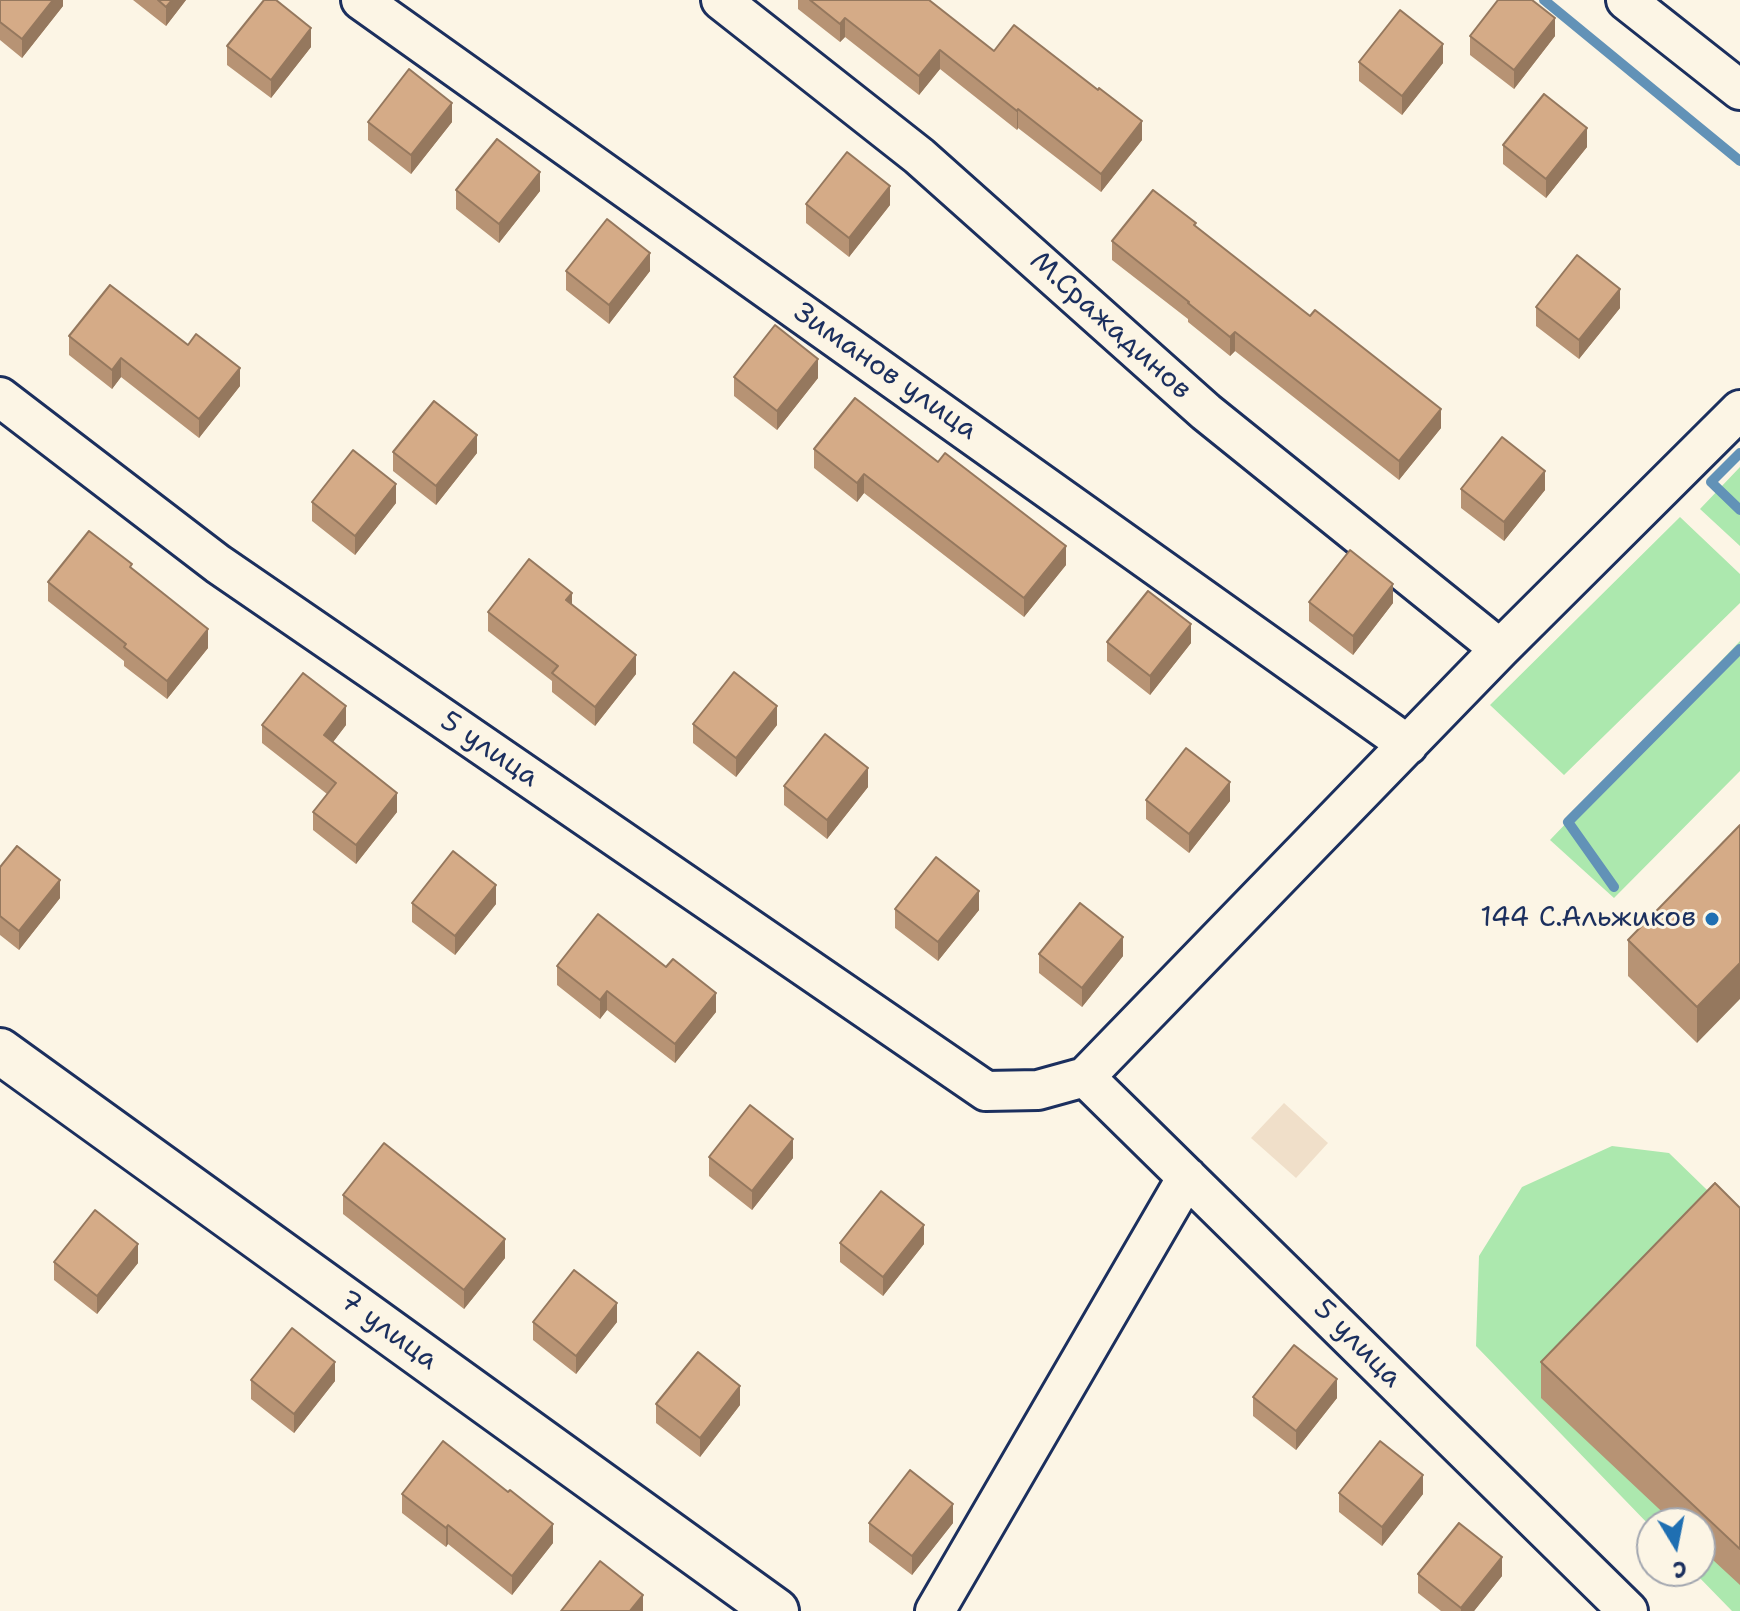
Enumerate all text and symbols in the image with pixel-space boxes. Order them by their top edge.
street label: М.Сражадинов [1022,245,1198,407]
street label: Зиманов улица [787,296,983,448]
street label: 5 улица [434,705,544,795]
place label: 144 С.Альжиков [1480,902,1696,936]
marker: 144 С.Альжиков [1703,910,1721,928]
street label: 7 улица [332,1284,444,1378]
street label: 5 улица [1306,1293,1408,1395]
north arrow [1636,1507,1716,1587]
text: С [1671,1554,1689,1585]

